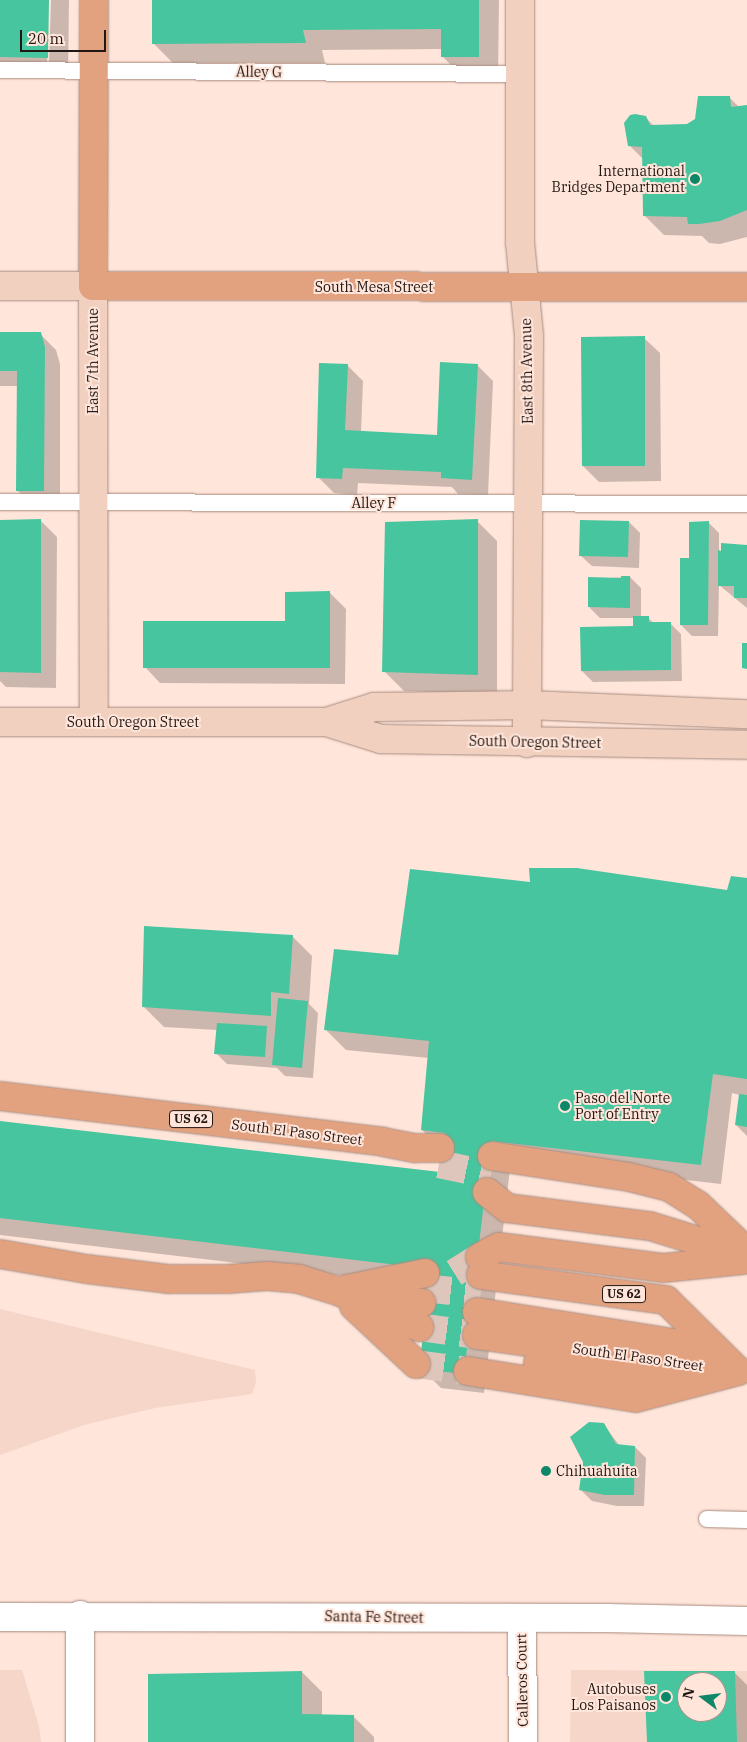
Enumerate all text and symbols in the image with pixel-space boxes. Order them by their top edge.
scale bar [22,20,109,52]
text: 20 m [28,29,64,48]
street label: Alley G [236,63,282,81]
place label: International Bridges Department [552,163,685,196]
marker: International Bridges Department [689,173,701,185]
street label: South Mesa Street [315,279,433,295]
street label: East 7th Avenue [85,308,101,414]
street label: East 8th Avenue [518,318,536,424]
street label: Alley F [352,495,396,511]
street label: South Oregon Street [67,714,199,730]
street label: South Oregon Street [469,732,601,752]
place label: Paso del Norte Port of Entry [575,1090,670,1122]
marker: Paso del Norte Port of Entry [559,1100,571,1112]
road number: US 62 [168,1110,214,1128]
street label: South El Paso Street [231,1116,363,1148]
road number: US 62 [602,1285,646,1304]
street label: South El Paso Street [572,1340,704,1374]
place label: Chihuahuita [556,1463,638,1479]
marker: Chihuahuita [540,1465,552,1477]
street label: Santa Fe Street [324,1608,424,1626]
street label: Calleros Court [513,1633,531,1727]
north arrow [677,1672,727,1722]
place label: Autobuses Los Paisanos [571,1681,656,1714]
text: N [678,1686,699,1701]
marker: Autobuses Los Paisanos [660,1691,672,1703]

